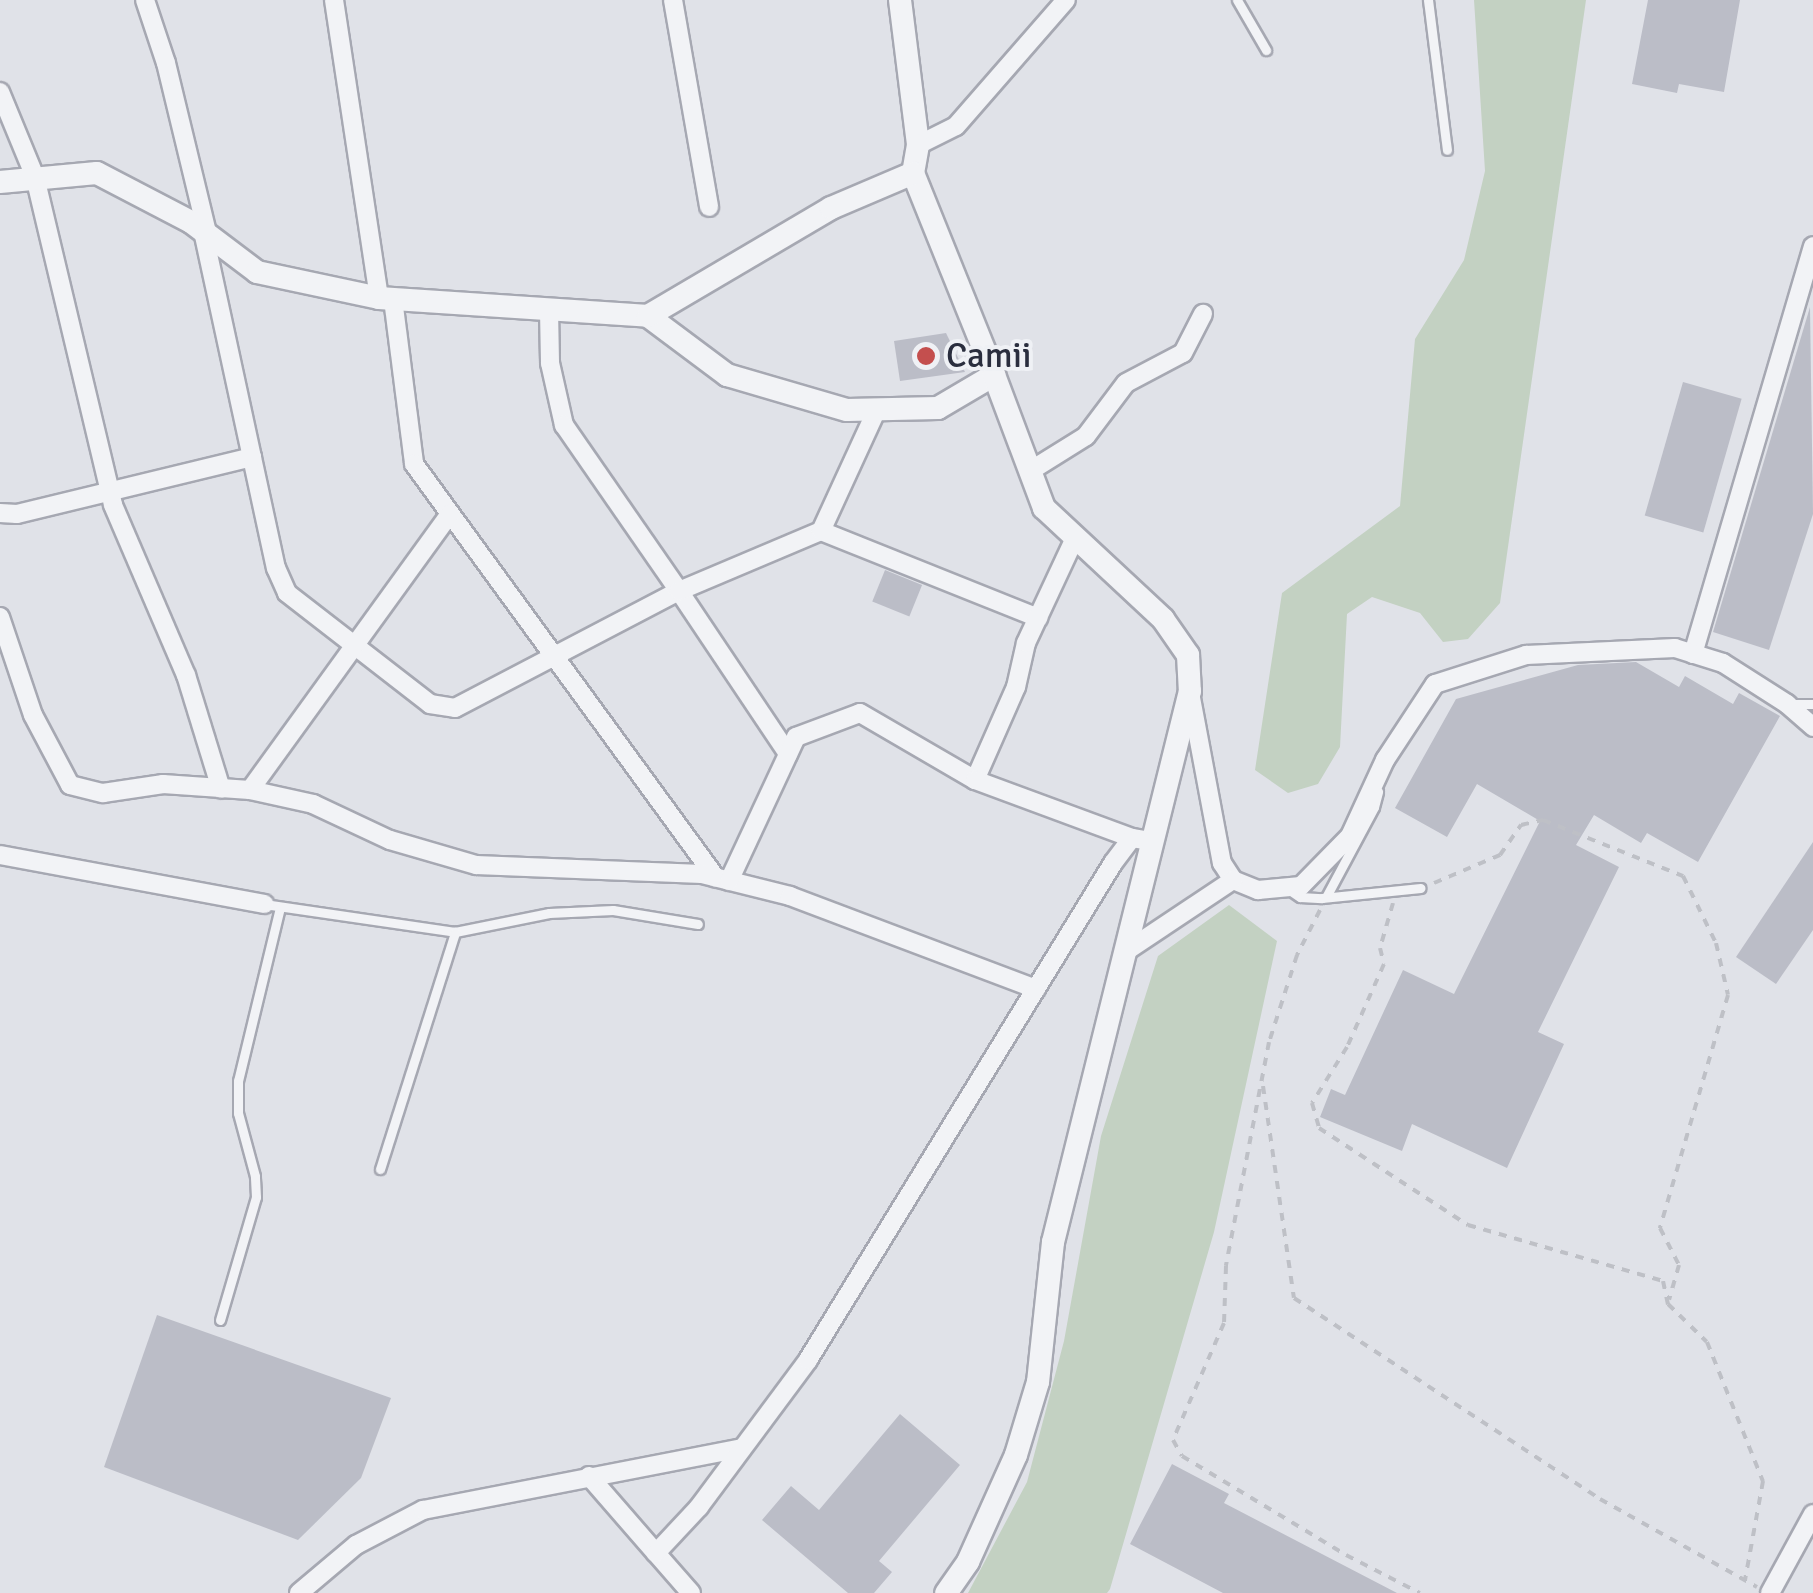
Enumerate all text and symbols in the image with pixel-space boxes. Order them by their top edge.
place label: Camii [946,335,1032,377]
marker: Camii [915,345,937,367]

